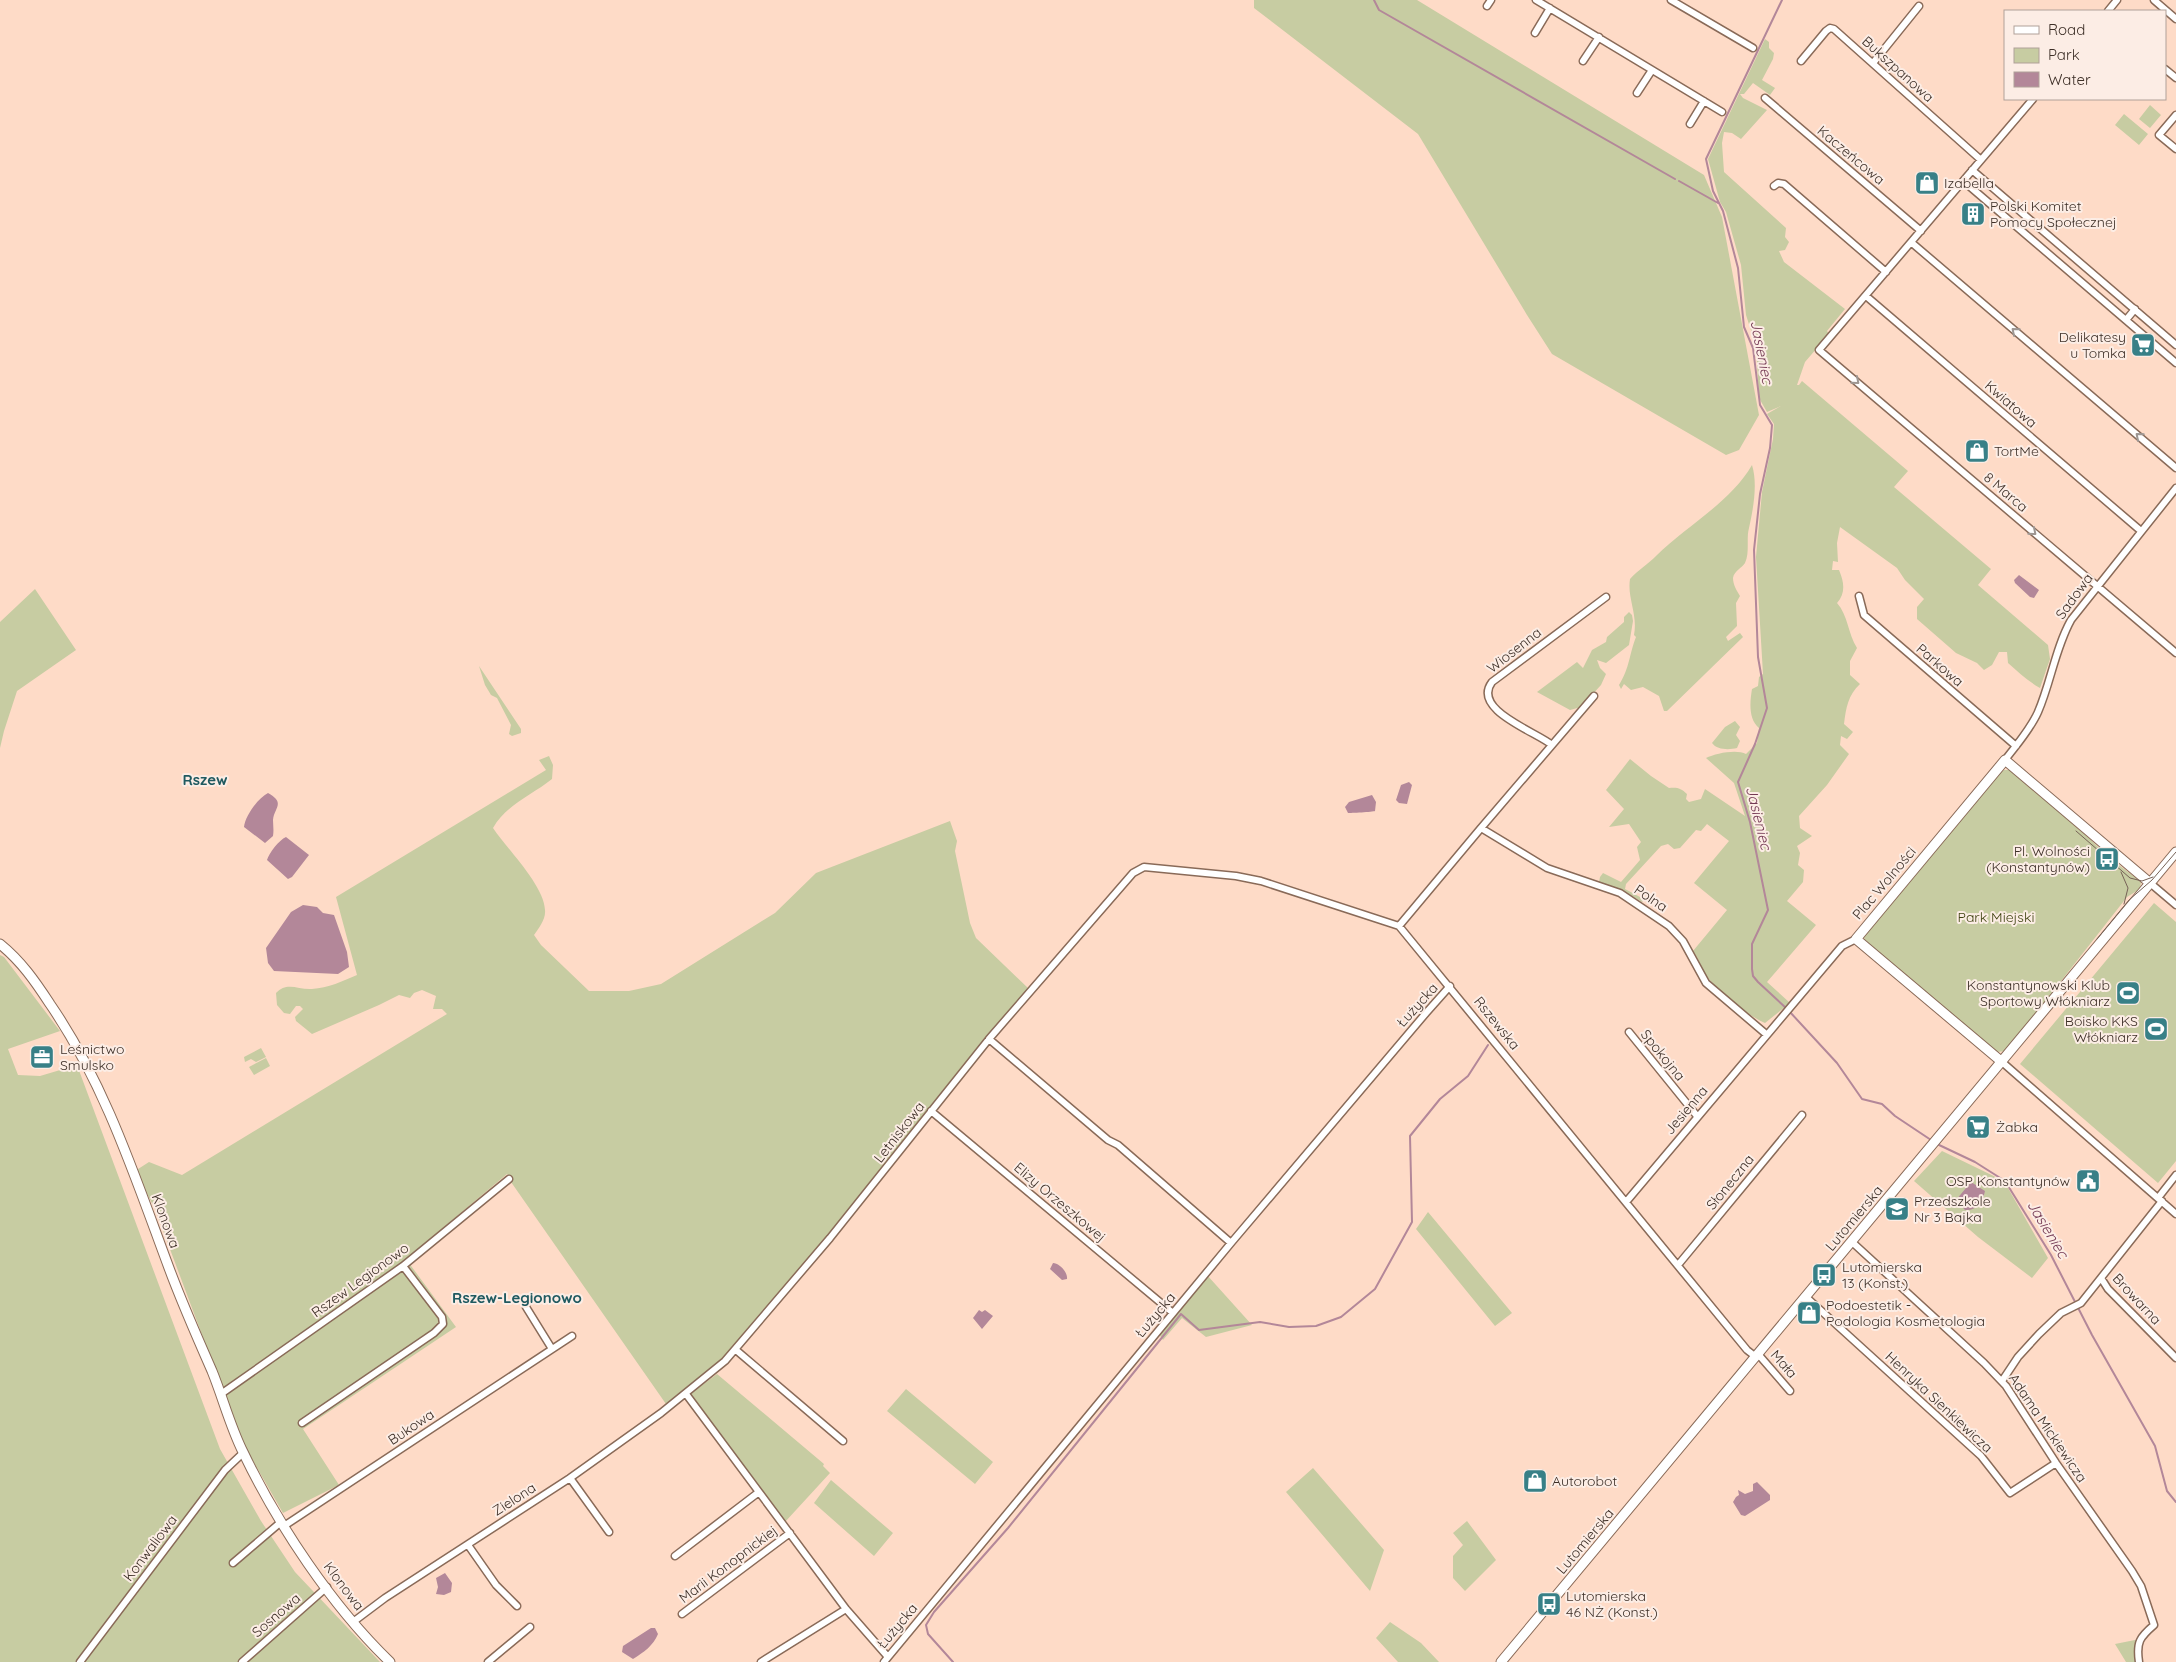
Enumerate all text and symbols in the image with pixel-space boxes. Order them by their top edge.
legend [2004,10,2166,100]
text: Road [2048,20,2085,39]
street label: Bukszpanowa [1858,32,1938,106]
text: Park [2048,45,2080,64]
text: Water [2048,70,2091,89]
street label: Kaczeńcowa [1814,122,1888,188]
shop icon: Izabella [1914,170,1940,196]
place label: Izabella [1944,174,1994,192]
place label: Polski Komitet Pomocy Społecznej [1990,197,2117,231]
building icon: Polski Komitet Pomocy Społecznej [1960,201,1986,227]
water label: Jasieniec [1747,319,1778,387]
one-way arrow [2012,327,2021,336]
place label: Delikatesy u Tomka [2059,328,2126,362]
supermarket icon: Delikatesy u Tomka [2130,332,2156,358]
one-way arrow [1850,376,1859,384]
street label: Kwiatowa [1981,376,2041,432]
one-way arrow [2136,433,2145,442]
shop icon: TortMe [1964,438,1990,464]
place label: TortMe [1994,442,2039,460]
street label: 8 Marca [1980,468,2032,516]
one-way arrow [2028,526,2037,535]
street label: Sadowa [2051,570,2097,622]
street label: Wiosenna [1483,623,1545,677]
street label: Parkowa [1913,640,1967,690]
district label: Rszew [182,770,228,789]
water label: Jasieniec [1742,784,1776,853]
place label: Pl. Wolności (Konstantynów) [1986,842,2090,876]
street label: Plac Wolności [1848,843,1920,923]
bus stop icon: Pl. Wolności (Konstantynów) [2094,846,2120,872]
street label: Polna [1631,880,1671,916]
park label: Park Miejski [1958,908,2034,926]
place label: Konstantynowski Klub Sportowy Włókniarz [1967,976,2110,1010]
street label: Łużycka [1392,979,1442,1031]
sports icon: Konstantynowski Klub Sportowy Włókniarz [2115,980,2141,1006]
street label: Rszewska [1470,993,1524,1053]
place label: Boisko KKS Włókniarz [2065,1012,2138,1046]
sports icon: Boisko KKS Włókniarz [2143,1016,2169,1042]
street label: Spokojna [1637,1026,1689,1084]
place label: Leśnictwo Smulsko [60,1040,125,1074]
office icon: Leśnictwo Smulsko [29,1044,55,1070]
street label: Jesienna [1660,1082,1712,1138]
street label: Letniskowa [870,1098,928,1166]
supermarket icon: Żabka [1965,1114,1991,1140]
place label: Żabka [1996,1118,2038,1136]
street label: Słoneczna [1702,1151,1758,1213]
street label: Elizy Orzeszkowej [1010,1158,1110,1246]
public building icon: OSP Konstantynów [2075,1168,2101,1194]
place label: OSP Konstantynów [1946,1172,2070,1190]
street label: Lutomierska [1821,1182,1887,1254]
street label: Klonowa [148,1191,184,1251]
place label: Przedszkole Nr 3 Bajka [1914,1192,1991,1226]
school or university icon: Przedszkole Nr 3 Bajka [1884,1196,1910,1222]
water label: Jasieniec [2023,1196,2073,1263]
street label: Rszew Legionowo [308,1239,412,1321]
place label: Lutomierska 13 (Konst.) [1842,1258,1922,1292]
bus stop icon: Lutomierska 13 (Konst.) [1811,1262,1837,1288]
street label: Browarna [2109,1270,2165,1328]
district label: Rszew-Legionowo [452,1288,582,1307]
street label: Łużycka [1131,1289,1179,1341]
place label: Podoestetik - Podologia Kosmetologia [1826,1296,1985,1330]
shop icon: Podoestetik - Podologia Kosmetologia [1796,1300,1822,1326]
street label: Mała [1767,1346,1801,1382]
street label: Henryka Sienkiewicza [1882,1348,1996,1456]
street label: Adama Mickiewicza [2005,1370,2091,1486]
street label: Bukowa [384,1405,438,1449]
shop icon: Autorobot [1522,1468,1548,1494]
place label: Autorobot [1552,1472,1617,1490]
street label: Zielona [489,1478,539,1520]
street label: Lutomierska [1552,1505,1618,1577]
street label: Konwaliowa [119,1511,181,1585]
street label: Marii Konopnickiej [675,1521,781,1607]
street label: Klonowa [320,1558,368,1614]
place label: Lutomierska 46 NŻ (Konst.) [1566,1587,1658,1621]
street label: Sosnowa [248,1589,304,1641]
bus stop icon: Lutomierska 46 NŻ (Konst.) [1536,1591,1562,1617]
street label: Łużycka [873,1600,921,1652]

